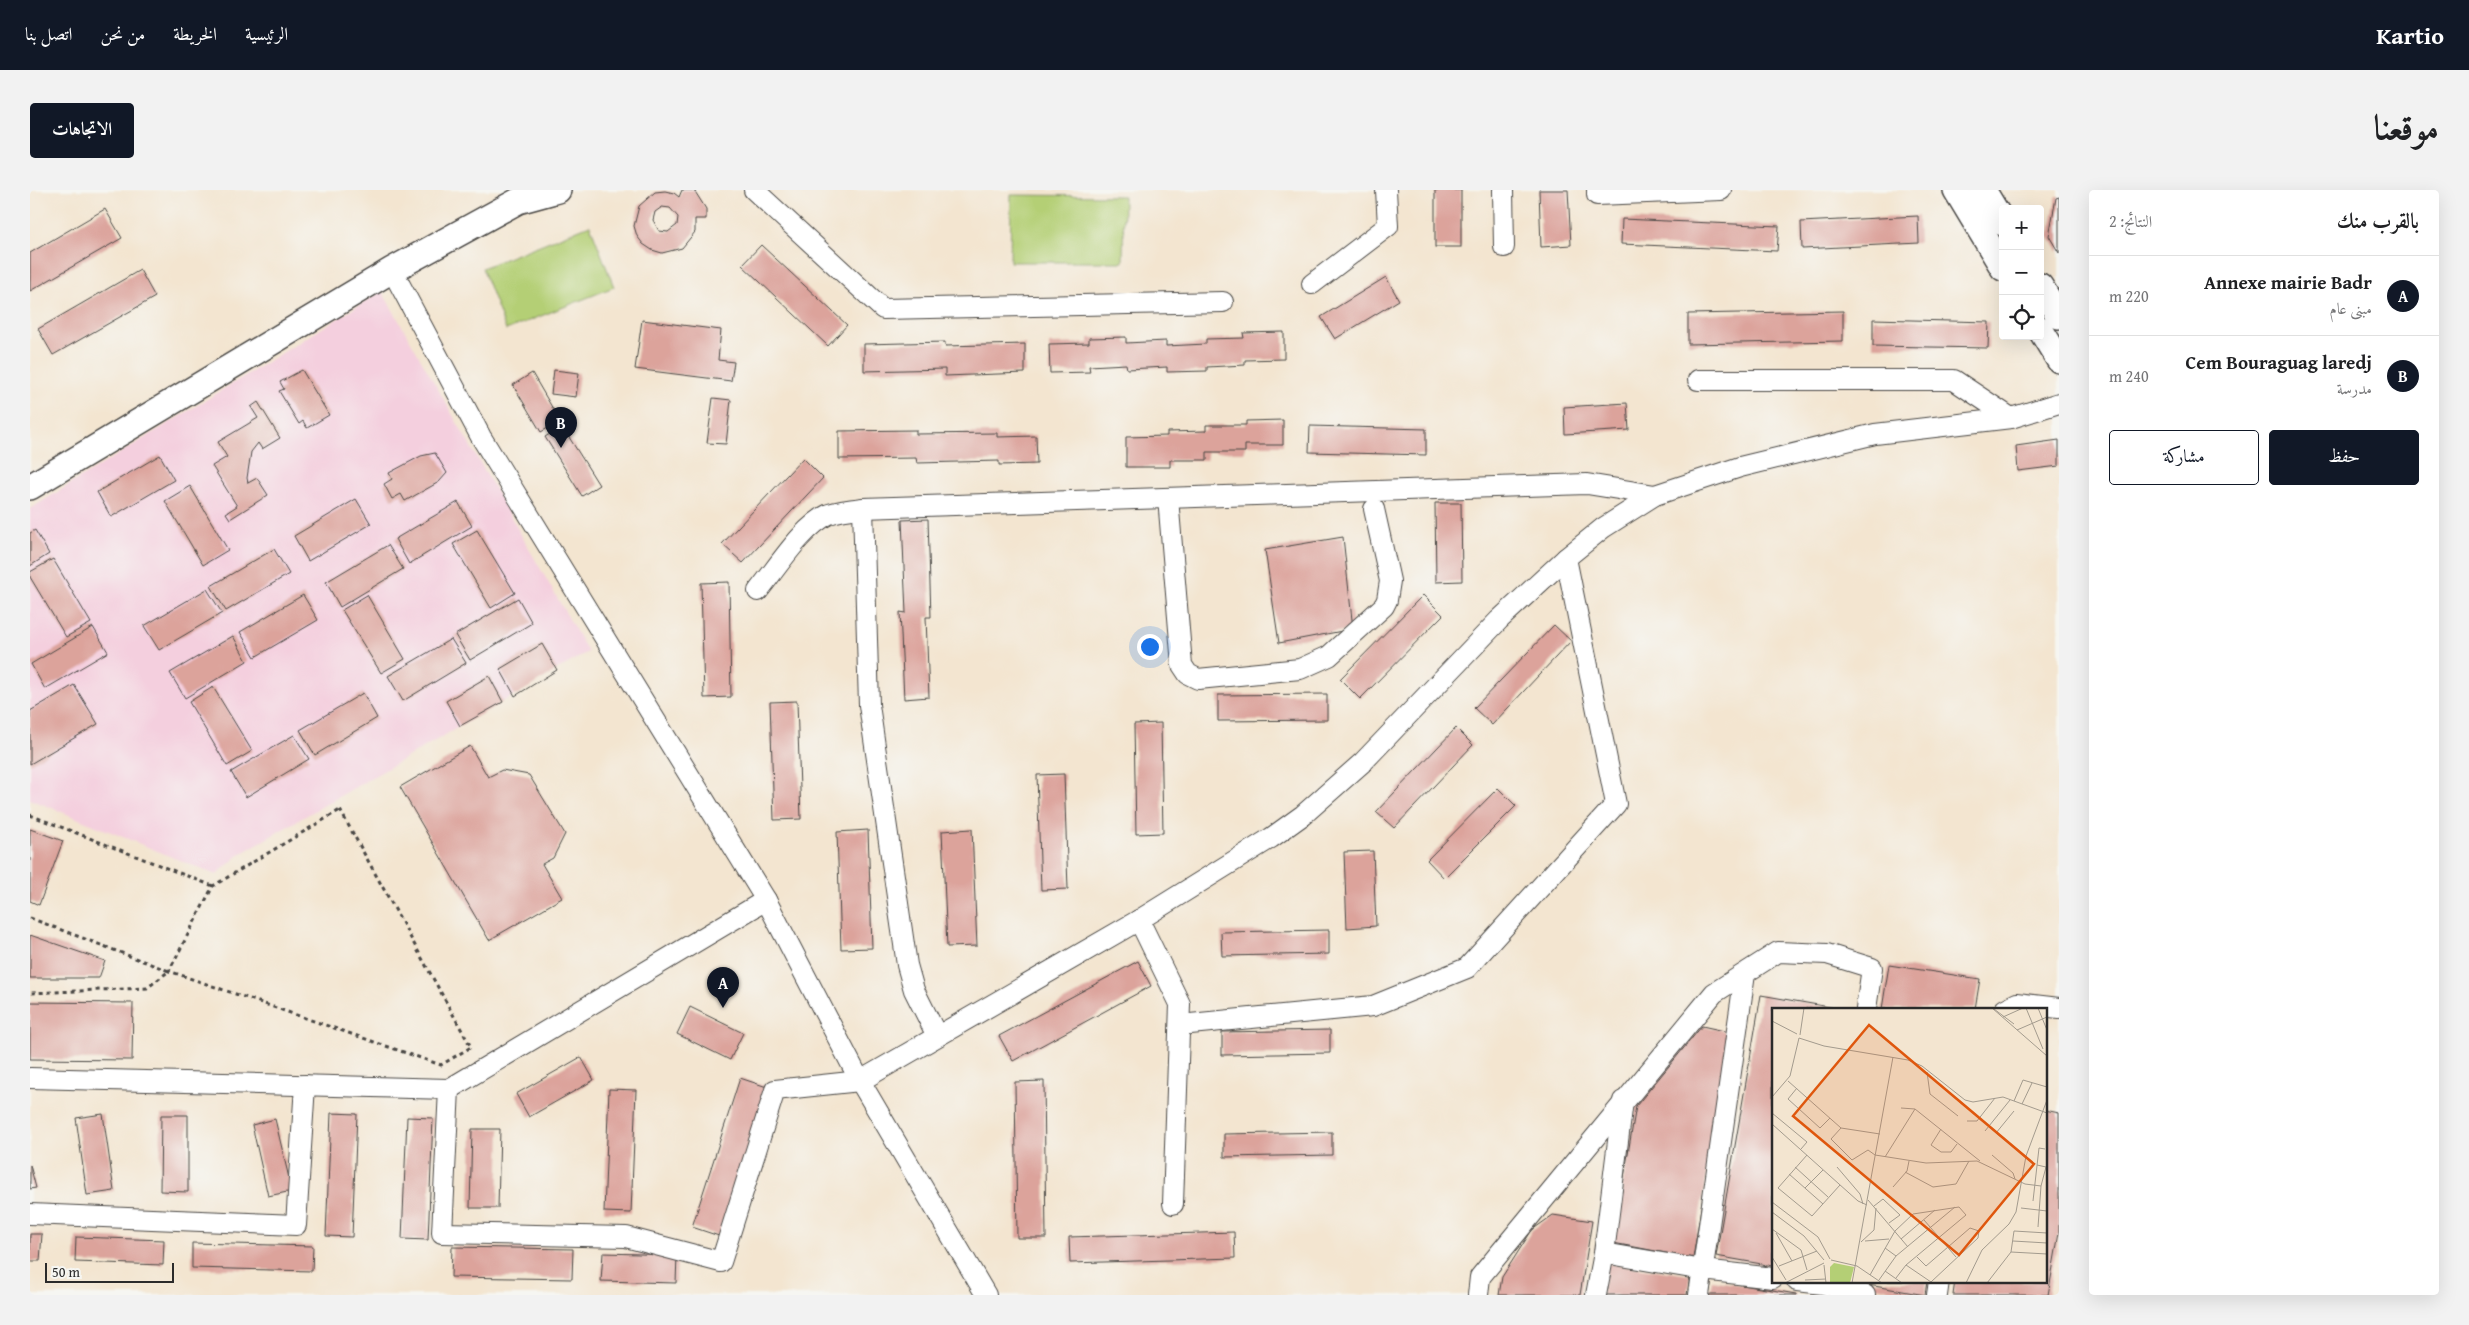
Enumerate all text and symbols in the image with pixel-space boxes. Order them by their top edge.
text: Kartio [2376,18,2444,53]
text: اتصل بنا [25,20,72,47]
text: من نحن [100,20,145,47]
text: الخريطة [173,20,217,47]
text: الرئيسية [245,20,288,47]
text: موقعنا [2374,101,2439,152]
button: الاتجاهات [30,103,134,158]
map controls [1999,205,2044,340]
button: + [1999,205,2044,250]
text: بالقرب منك [2337,205,2419,236]
text: النتائج: 2 [2109,209,2152,233]
button: − [1999,250,2044,295]
text: Annexe mairie Badr [2204,268,2372,296]
text: 220 m [2109,284,2149,308]
text: A [2398,284,2408,308]
button: locate [1999,295,2044,340]
text: مبنى عام [2330,296,2372,320]
text: Cem Bouraguag laredj [2186,348,2372,376]
text: 240 m [2109,364,2149,388]
text: B [2398,364,2408,388]
text: مدرسة [2337,376,2372,400]
pin: B [545,407,577,448]
button: مشاركة [2109,430,2259,485]
button: حفظ [2269,430,2419,485]
your location [1137,634,1163,660]
pin: A [707,967,739,1008]
inset map [1772,1008,2046,1282]
scale bar [45,1260,174,1283]
text: 50 m [52,1262,80,1282]

